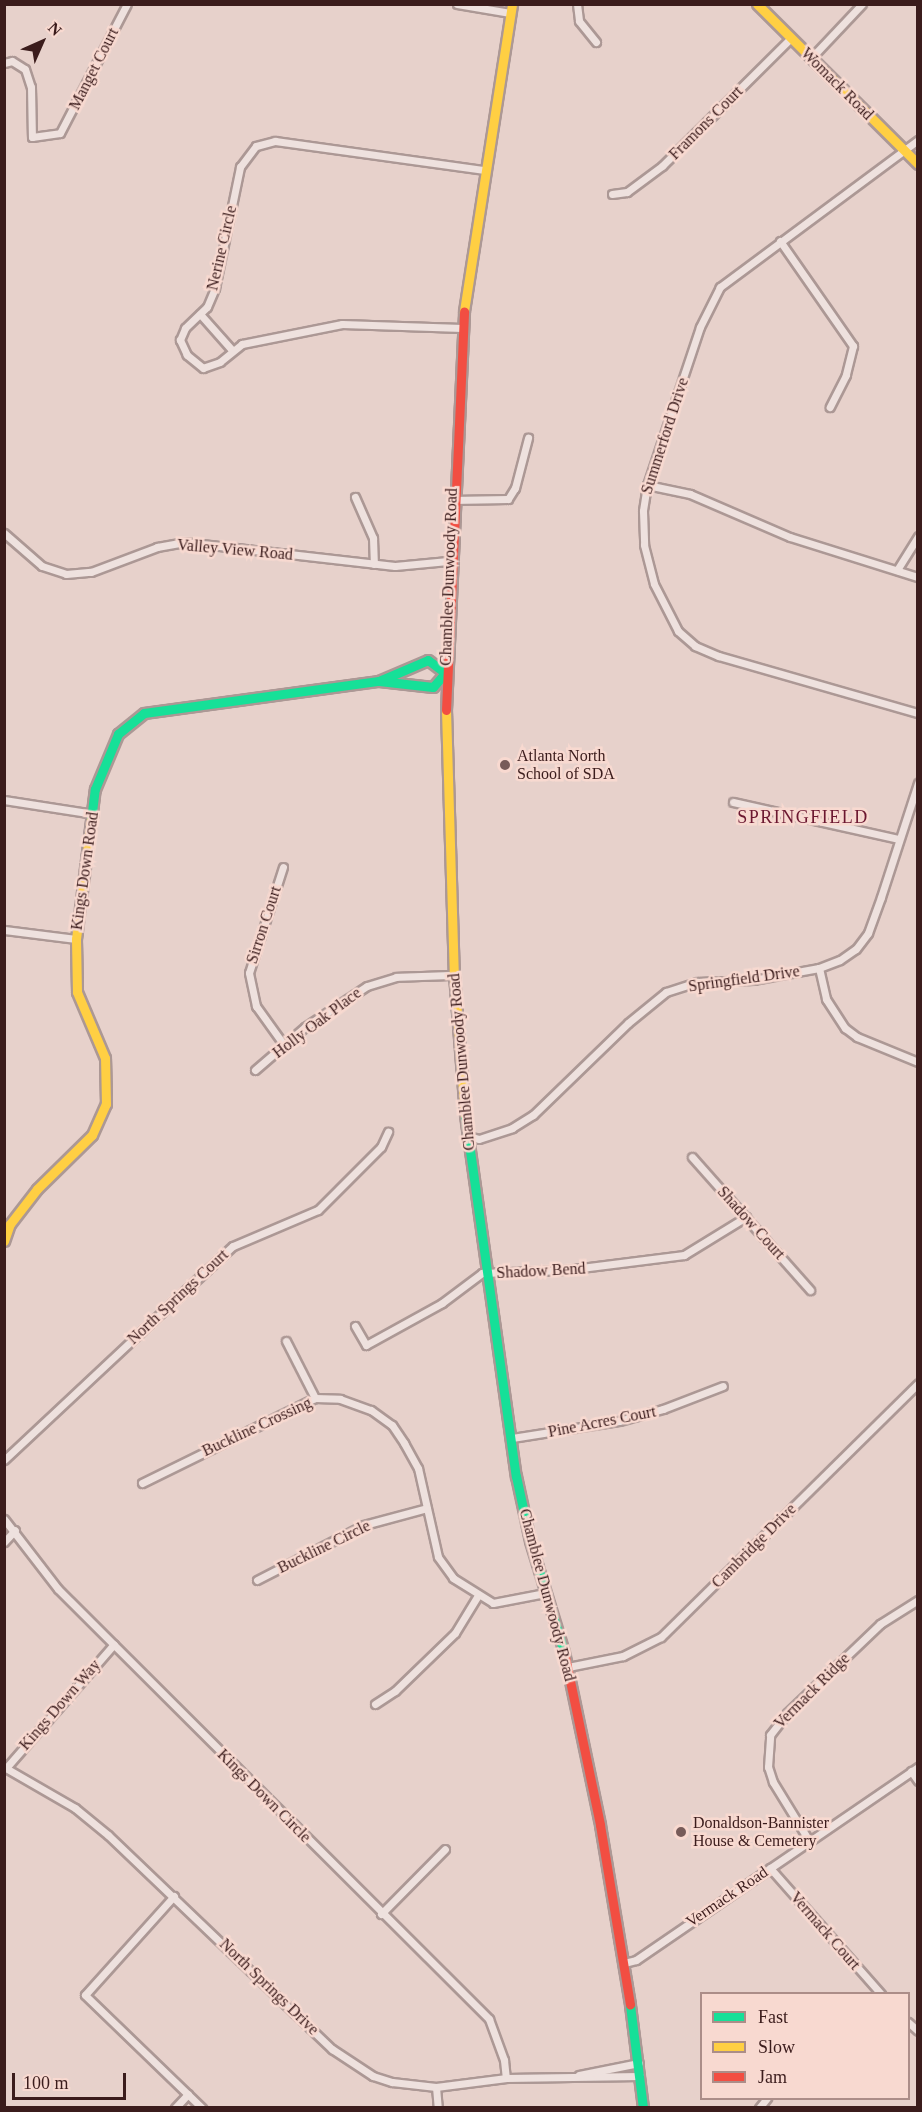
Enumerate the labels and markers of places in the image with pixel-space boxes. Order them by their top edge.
place label: Atlanta North School of SDA [517,746,615,784]
marker: Atlanta North School of SDA [498,758,512,772]
place label: Donaldson-Bannister House & Cemetery [693,1813,829,1851]
marker: Donaldson-Bannister House & Cemetery [674,1825,688,1839]

